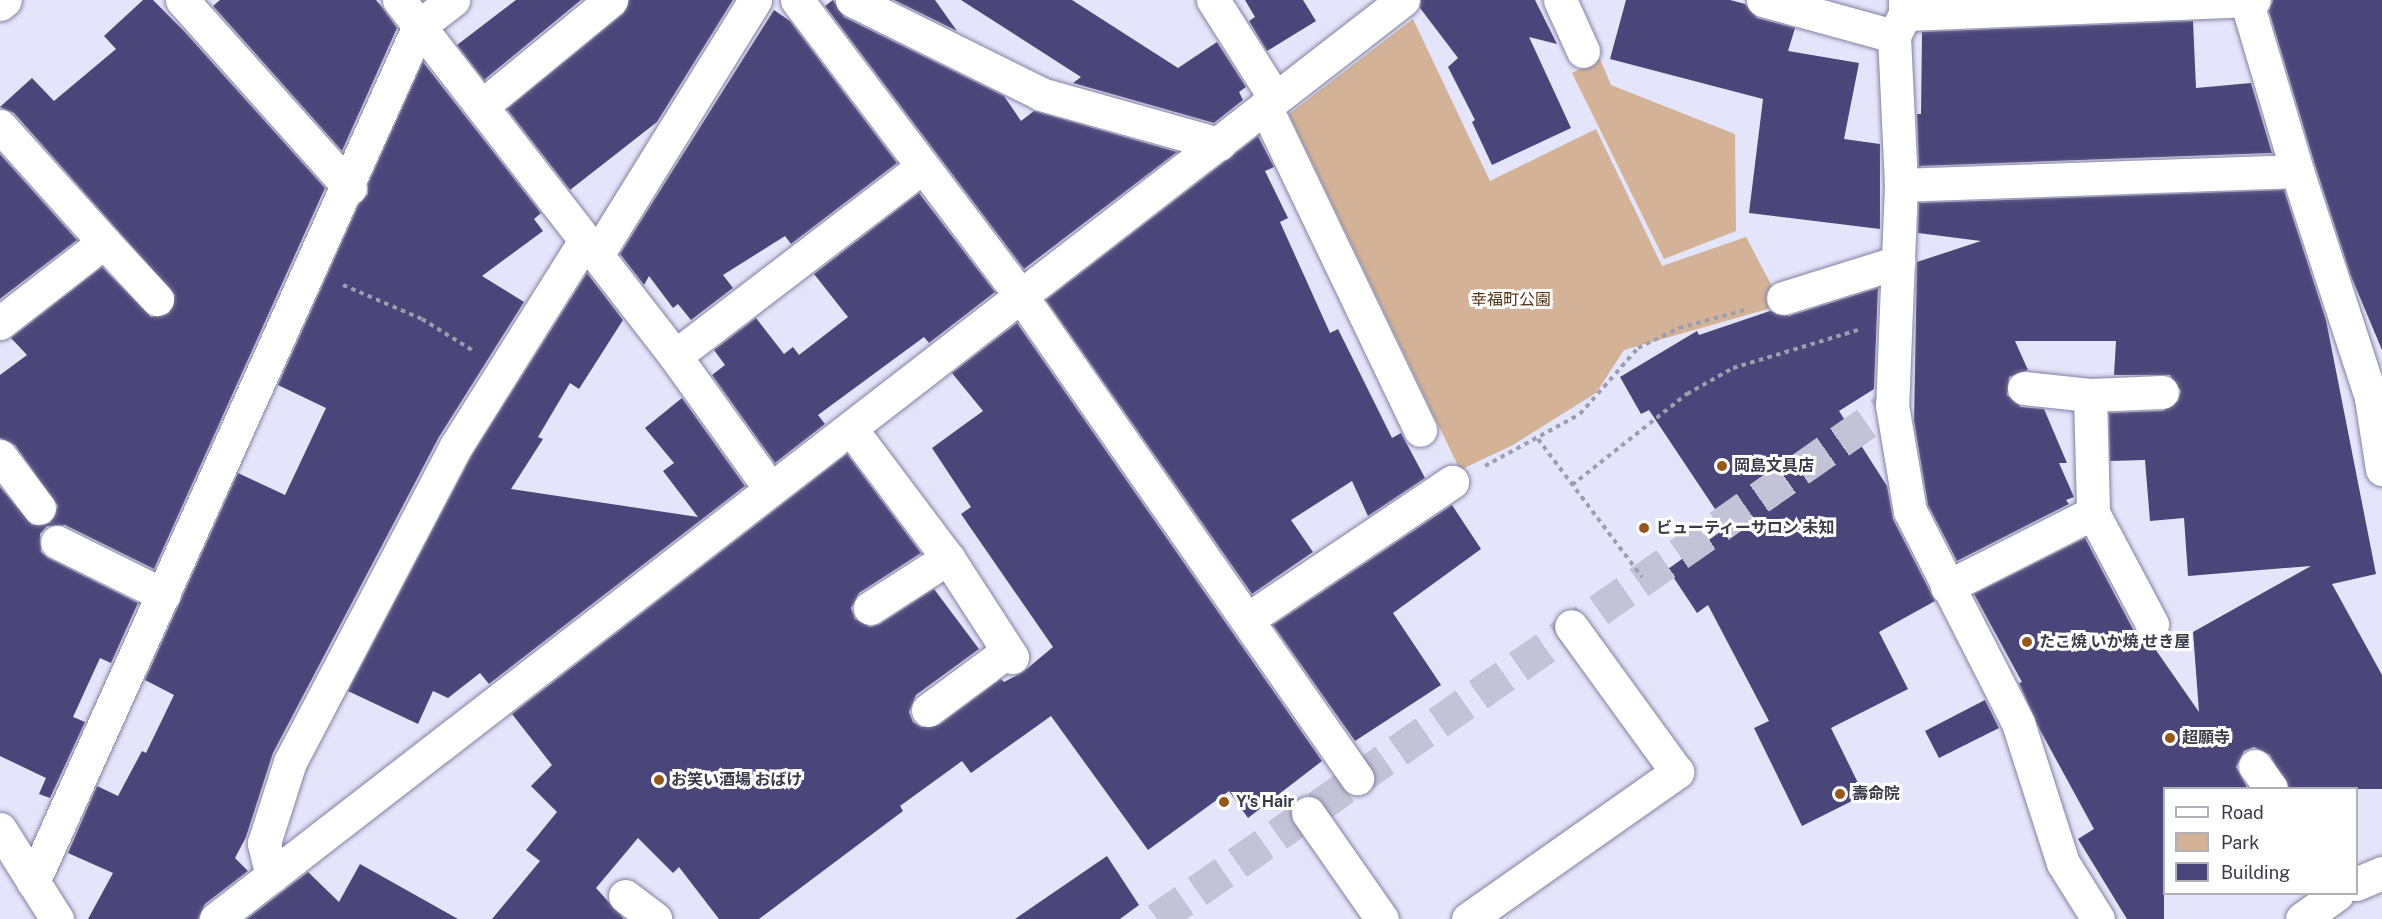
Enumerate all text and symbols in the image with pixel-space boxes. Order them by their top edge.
park label: 幸福町公園 [1471,290,1551,310]
place label: 岡島文具店 [1734,456,1814,476]
marker: 岡島文具店 [1715,459,1729,473]
place label: ビューティーサロン 未知 [1656,518,1836,538]
marker: ビューティーサロン 未知 [1637,521,1651,535]
place label: たこ焼 いか焼 せき屋 [2039,632,2190,652]
marker: たこ焼 いか焼 せき屋 [2020,635,2034,649]
place label: 超願寺 [2182,728,2230,748]
marker: 超願寺 [2163,731,2177,745]
place label: お笑い酒場 おばけ [671,770,803,790]
marker: お笑い酒場 おばけ [652,773,666,787]
place label: 壽命院 [1852,784,1900,804]
marker: 壽命院 [1833,787,1847,801]
legend [2163,787,2358,895]
place label: Y's Hair [1236,792,1294,812]
marker: Y's Hair [1217,795,1231,809]
text: Road [2221,802,2264,823]
text: Park [2221,832,2259,853]
text: Building [2221,862,2290,883]

